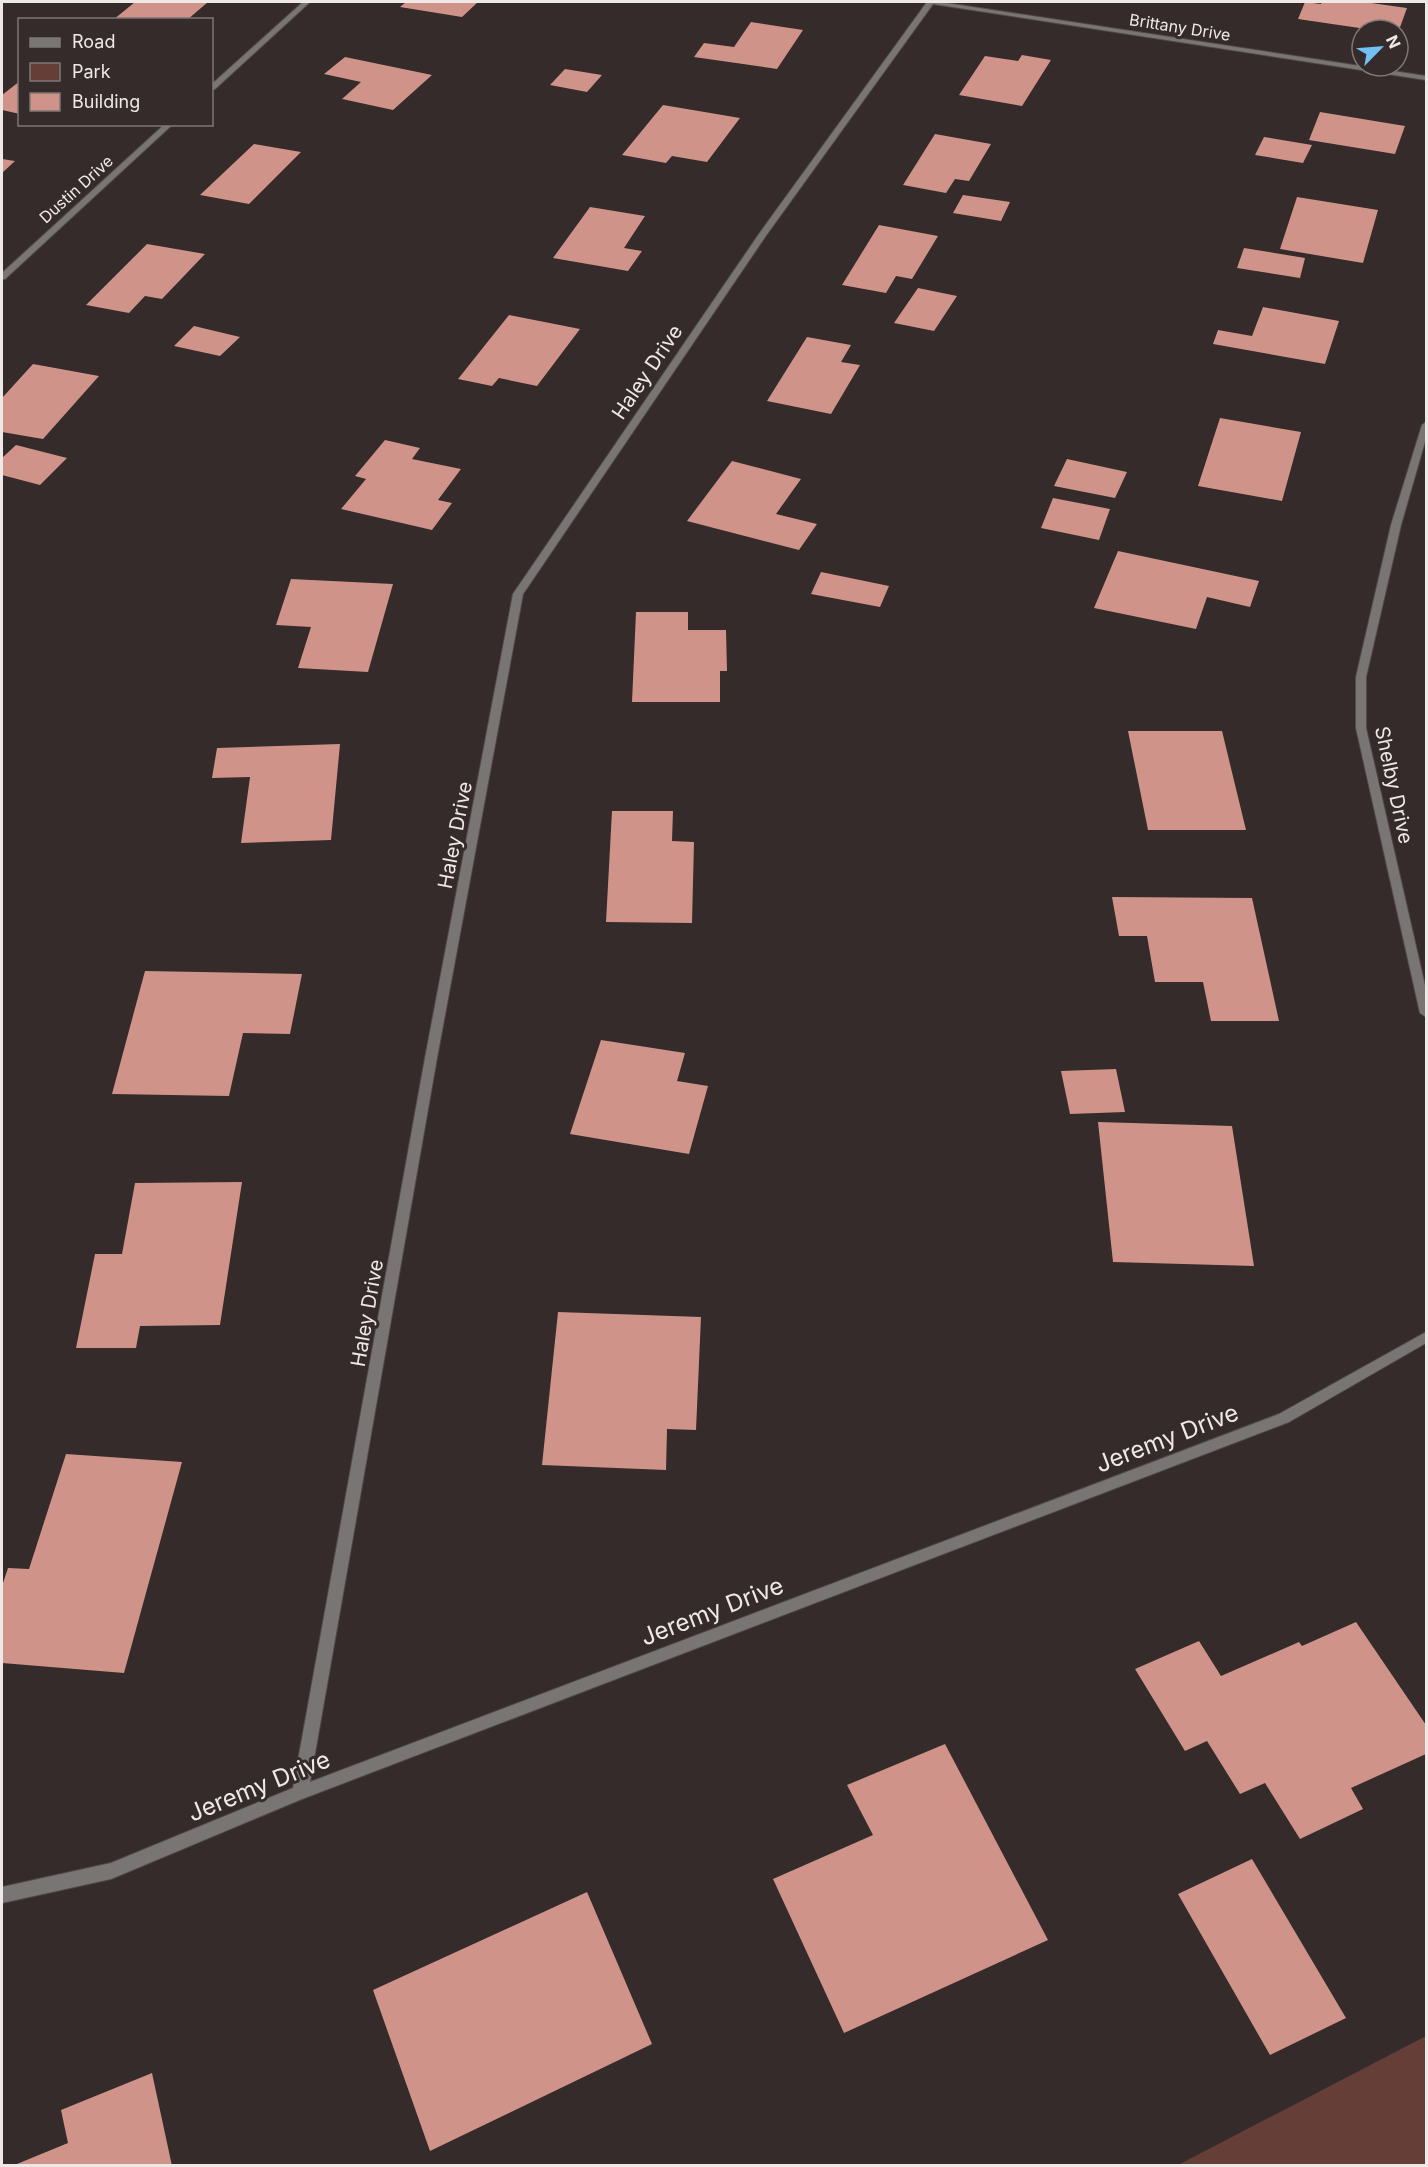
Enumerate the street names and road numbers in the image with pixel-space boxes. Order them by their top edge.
street label: Brittany Drive [1128,9,1232,45]
street label: Dustin Drive [35,151,117,227]
street label: Haley Drive [607,320,687,424]
street label: Shelby Drive [1370,724,1418,846]
street label: Haley Drive [433,779,477,891]
street label: Haley Drive [346,1257,388,1369]
street label: Jeremy Drive [1091,1397,1243,1479]
street label: Jeremy Drive [636,1570,788,1652]
street label: Jeremy Drive [184,1744,334,1828]

